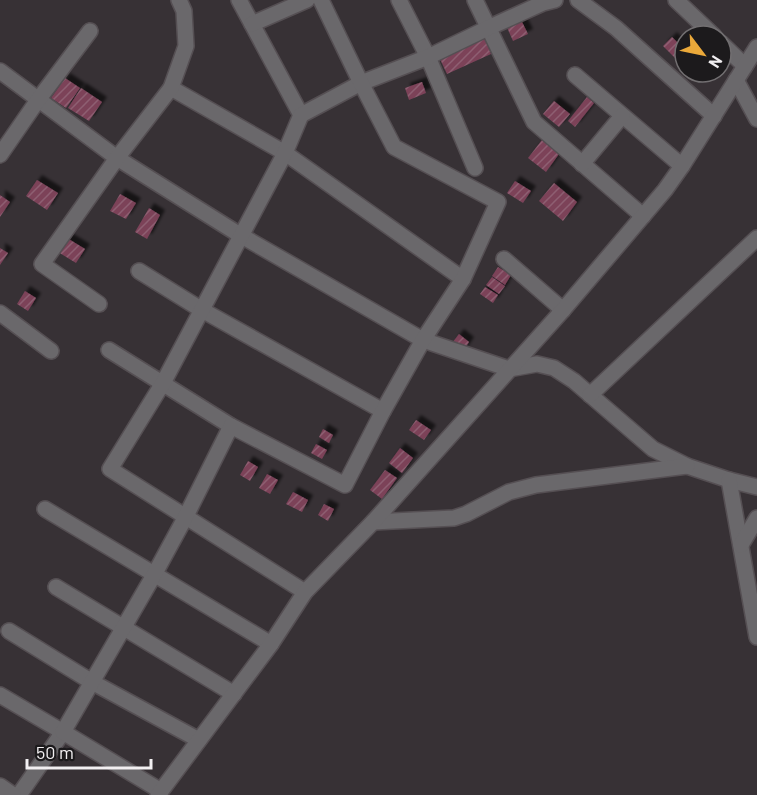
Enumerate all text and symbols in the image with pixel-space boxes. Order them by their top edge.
north arrow [673,24,733,84]
text: N [705,53,727,72]
scale bar [27,732,152,770]
text: 50 m [36,741,74,763]

